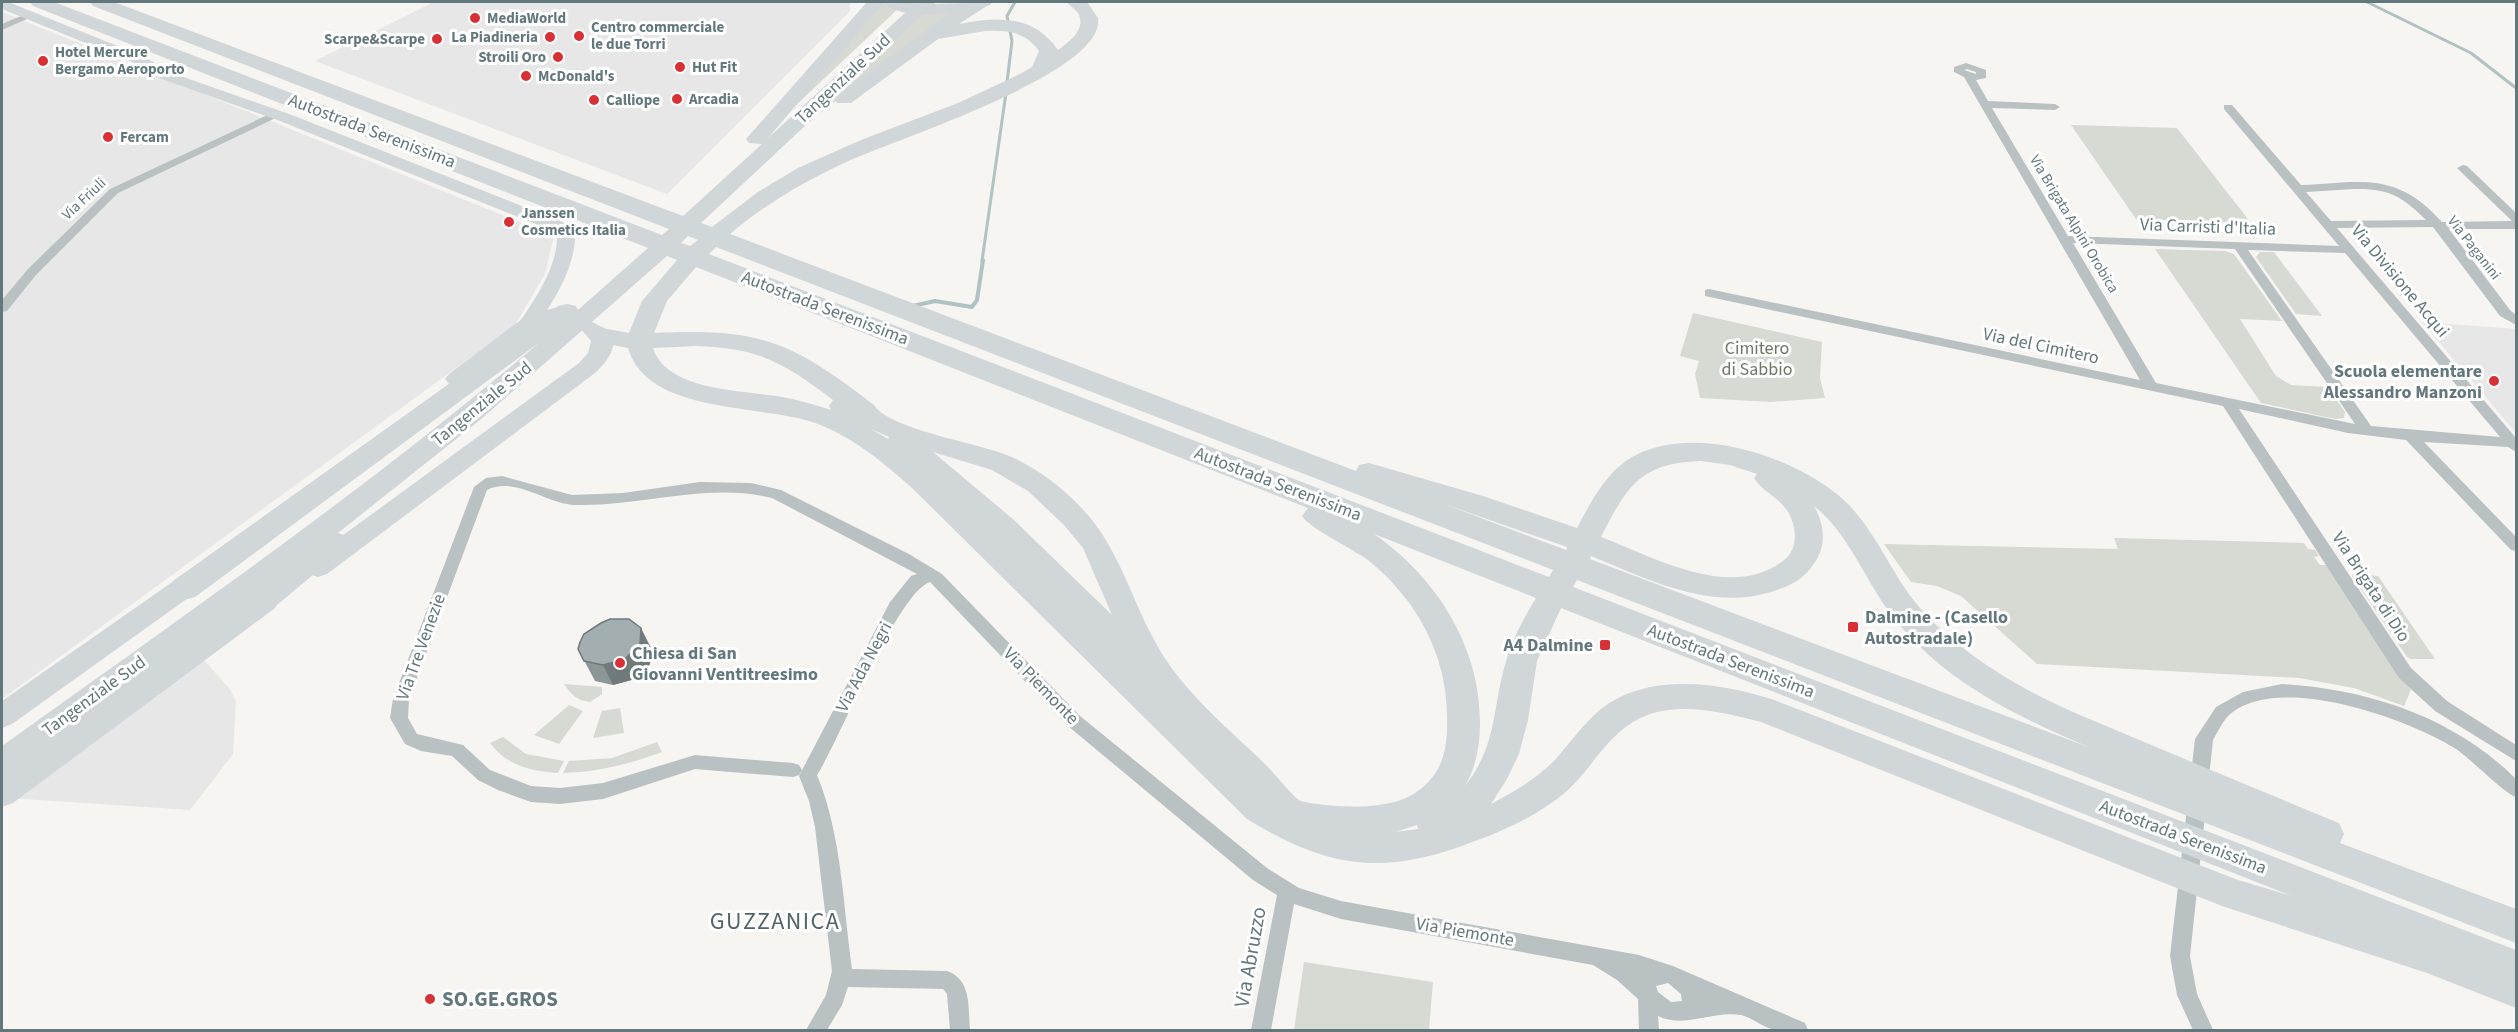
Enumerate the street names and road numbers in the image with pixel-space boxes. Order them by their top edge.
street label: Tangenziale Sud [790,28,896,130]
street label: Autostrada Serenissima [285,88,459,174]
street label: Via Brigata Alpini Orobica [2024,151,2124,297]
street label: Via Friuli [57,173,111,225]
street label: Via Carristi d'Italia [2140,212,2276,242]
street label: Via Paganini [2442,212,2506,284]
street label: Via Divisione Acqui [2345,219,2455,343]
street label: Autostrada Serenissima [738,265,912,351]
street label: Via del Cimitero [1981,321,2101,371]
street label: Tangenziale Sud [427,356,537,452]
street label: Autostrada Serenissima [1191,441,1365,527]
street label: Via Brigata di Dio [2326,527,2416,647]
street label: Via Tre Venezie [390,590,452,704]
street label: Via Ada Negri [830,617,898,717]
street label: Autostrada Serenissima [1644,618,1818,704]
street label: Via Piemonte [998,642,1084,730]
street label: Tangenziale Sud [37,650,151,742]
street label: Autostrada Serenissima [2096,794,2270,880]
street label: Via Abruzzo [1226,904,1274,1010]
street label: Via Piemonte [1414,911,1516,953]

